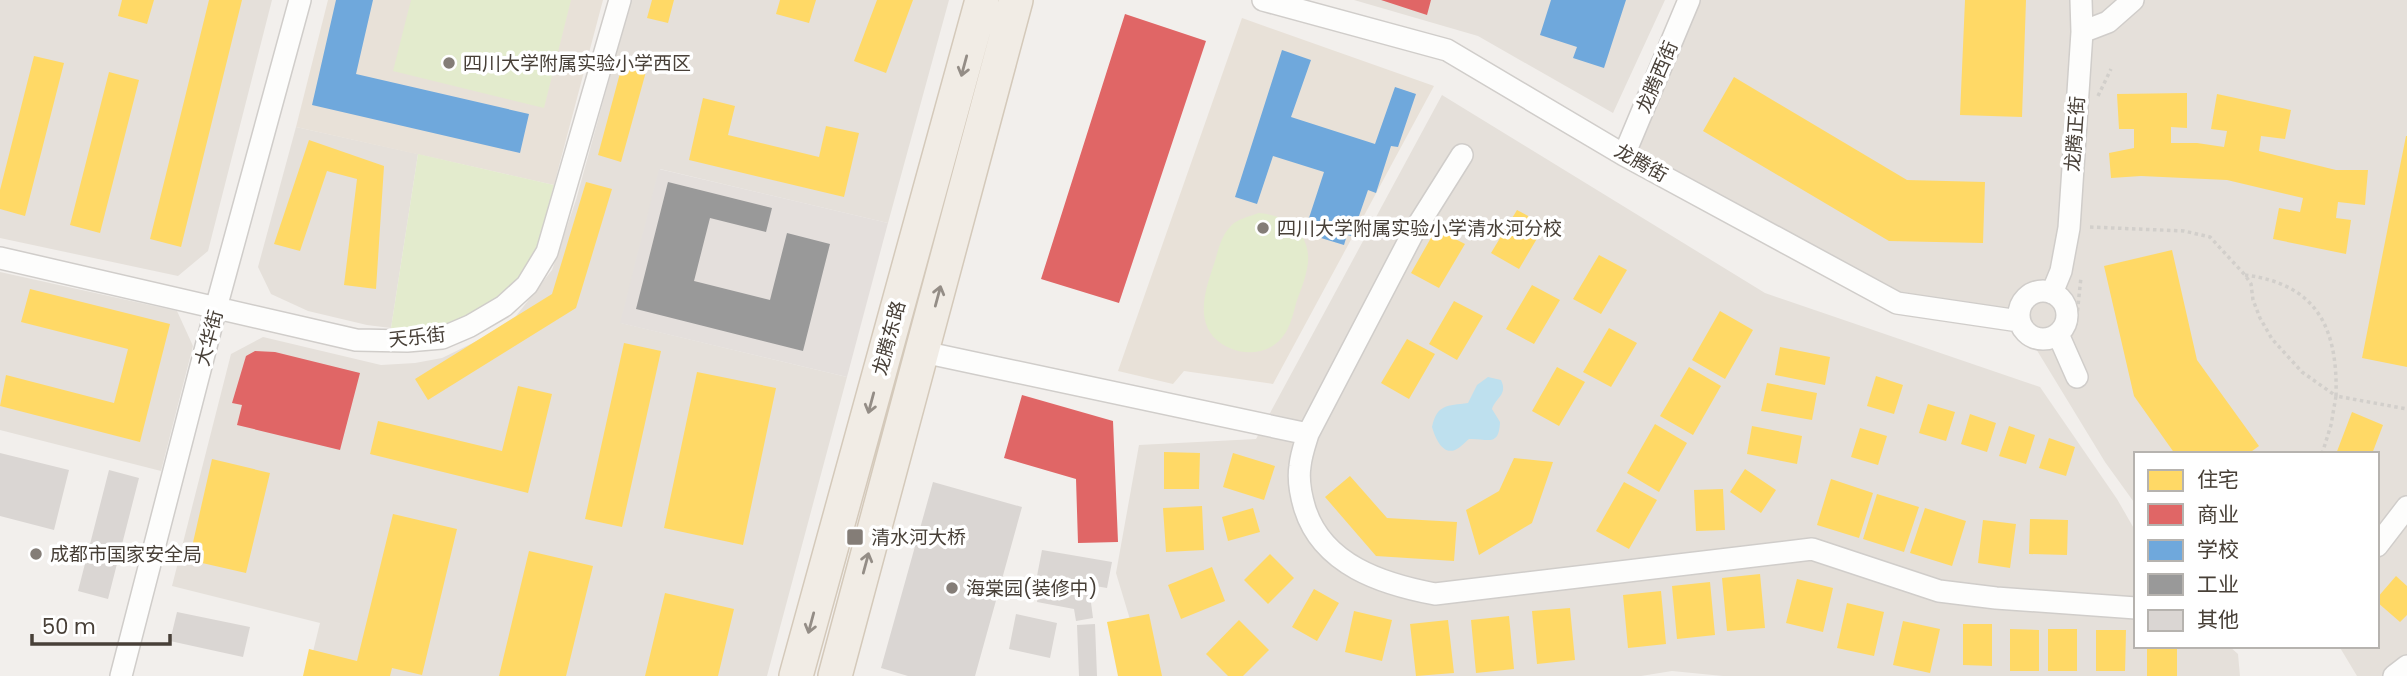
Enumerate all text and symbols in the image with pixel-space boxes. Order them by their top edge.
street label: 龙腾西街 [1630,37,1684,117]
place label: 四川大学附属实验小学西区 [463,50,691,77]
one-way arrow [957,54,970,77]
marker: 四川大学附属实验小学西区 [441,55,457,71]
street label: 龙腾正街 [2059,95,2091,173]
street label: 龙腾街 [1610,137,1672,189]
place label: 四川大学附属实验小学清水河分校 [1277,215,1562,242]
marker: 四川大学附属实验小学清水河分校 [1255,220,1271,236]
one-way arrow [932,285,945,307]
street label: 龙腾东路 [866,298,912,378]
street label: 大华街 [189,307,229,369]
street label: 天乐街 [387,321,447,353]
one-way arrow [864,392,877,414]
legend [2134,452,2379,648]
text: 住宅 [2197,465,2239,494]
text: 商业 [2197,500,2239,529]
place label: 清水河大桥 [871,524,966,551]
marker: 清水河大桥 [845,527,865,547]
text: 学校 [2197,535,2239,564]
place label: 成都市国家安全局 [50,541,202,568]
marker: 成都市国家安全局 [28,546,44,562]
one-way arrow [860,552,873,575]
text: 工业 [2197,570,2239,599]
place label: 海棠园(装修中) [966,575,1097,602]
marker: 海棠园(装修中) [944,580,960,596]
scale bar [32,602,170,646]
text: 其他 [2197,605,2239,634]
one-way arrow [804,611,817,633]
text: 50 m [42,612,96,641]

